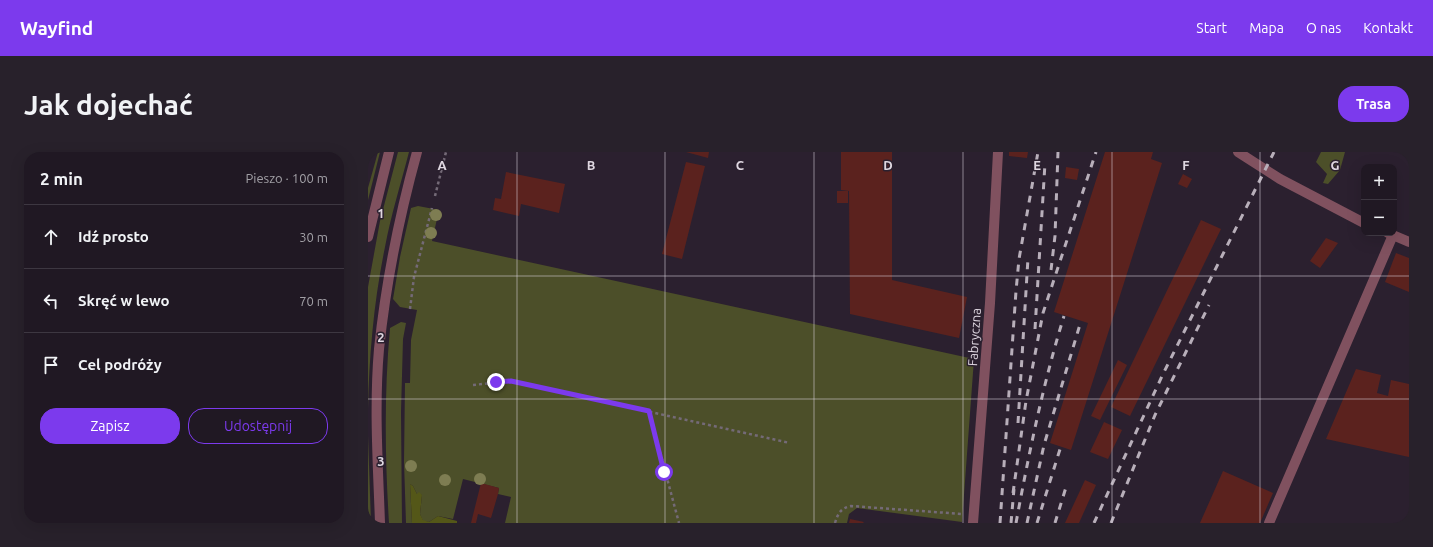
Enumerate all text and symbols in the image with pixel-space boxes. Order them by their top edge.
text: Wayfind [20,17,93,39]
text: Start [1196,20,1227,36]
text: Mapa [1249,20,1284,36]
text: O nas [1306,20,1341,36]
text: Kontakt [1363,20,1413,36]
button: Trasa [1338,86,1409,122]
text: Jak dojechać [24,89,193,120]
text: A [437,158,447,172]
text: B [587,158,596,172]
text: C [736,158,745,172]
text: D [883,158,893,172]
text: E [1033,158,1041,172]
text: F [1182,158,1190,172]
text: G [1331,158,1340,172]
map controls [1361,164,1397,236]
button: + [1361,164,1397,200]
text: 2 min [40,169,83,188]
text: Pieszo · 100 m [245,171,328,185]
button: − [1361,200,1397,236]
text: 1 [377,206,385,220]
icon: ahead [40,226,62,248]
text: Idź prosto [78,228,149,245]
text: 30 m [299,230,328,244]
icon: left [40,290,62,312]
text: Skręć w lewo [78,292,170,309]
text: 70 m [299,294,328,308]
street label: Fabryczna [965,307,983,367]
text: 2 [377,330,385,344]
icon: arrive [40,354,62,376]
text: Cel podróży [78,356,162,373]
route end [487,373,505,391]
button: Zapisz [40,408,180,444]
button: Udostępnij [188,408,328,444]
text: 3 [377,454,385,468]
route start [655,463,673,481]

